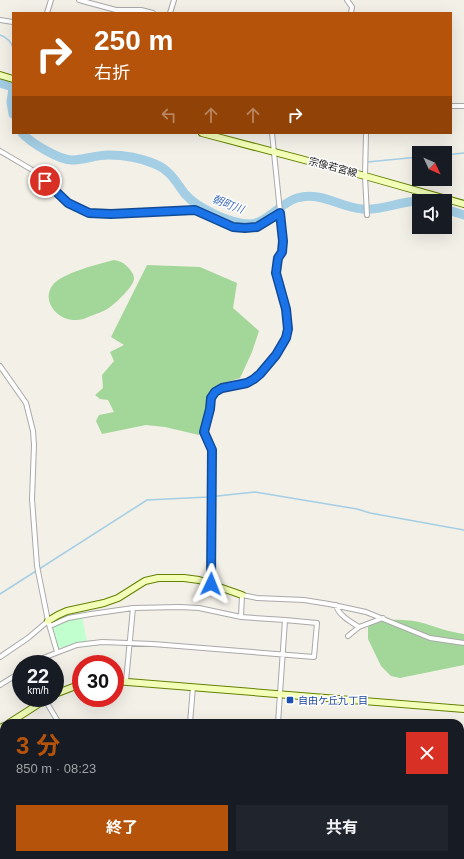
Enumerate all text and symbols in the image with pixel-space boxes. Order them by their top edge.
text: 250 m [94,25,173,56]
icon: right [28,28,80,80]
text: 右折 [94,63,130,83]
icon: left [158,104,180,126]
icon: ahead [200,104,222,126]
icon: ahead [242,104,264,126]
icon: right [284,104,306,126]
north arrow [412,146,452,186]
map controls [412,146,452,234]
street label: 宗像若宮線 [307,155,359,179]
pin [28,164,62,198]
icon: arrive [34,170,56,192]
water label: 朝町川 [210,193,246,216]
button: sound [412,194,452,234]
position arrow [190,563,232,605]
speed limit sign: 30 [72,655,124,707]
text: 22 [27,665,49,687]
text: km/h [27,685,49,696]
marker: 自由ケ丘九丁目 [285,695,295,705]
place label: 自由ケ丘九丁目 [298,695,368,706]
text: 3 分 [16,732,60,759]
button: close [406,732,448,774]
text: 850 m · 08:23 [16,761,96,776]
button: 終了 [16,805,228,851]
button: 共有 [236,805,448,851]

